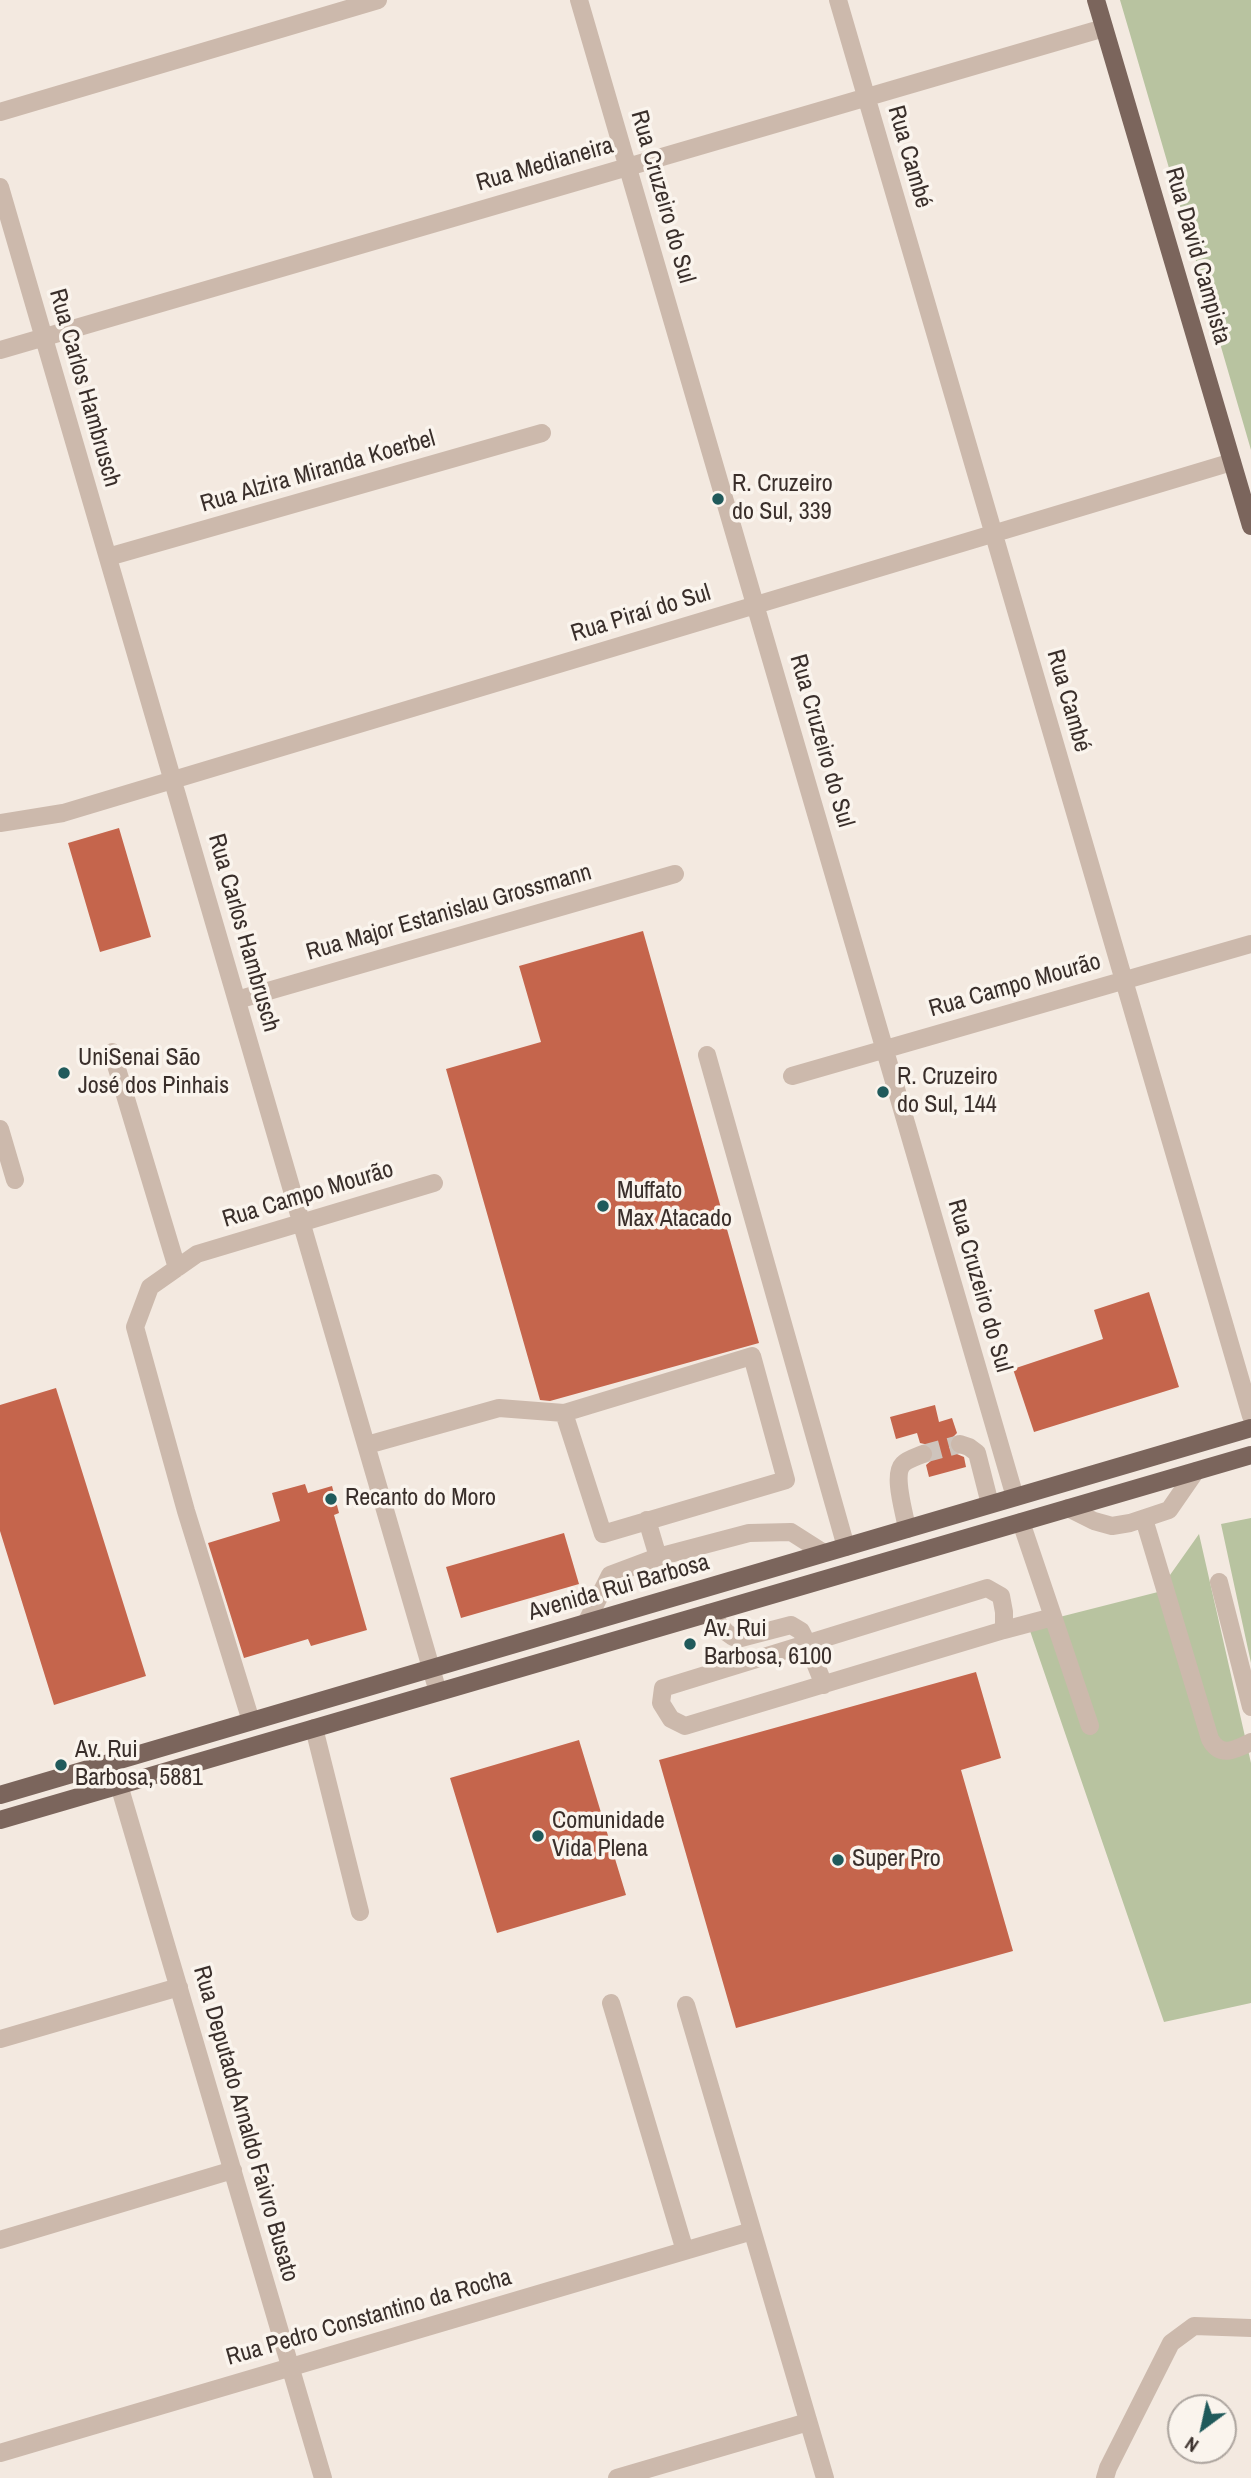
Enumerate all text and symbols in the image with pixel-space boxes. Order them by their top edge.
street label: Rua Cambé [881,103,937,211]
street label: Rua Cruzeiro do Sul [624,107,700,287]
street label: Rua Medianeira [473,132,617,198]
street label: Rua David Campista [1158,164,1236,348]
street label: Rua Carlos Hambrusch [42,286,126,490]
street label: Rua Alzira Miranda Koerbel [197,425,439,519]
place label: R. Cruzeiro do Sul, 339 [732,471,833,527]
marker: R. Cruzeiro do Sul, 339 [710,491,726,507]
street label: Rua Piraí do Sul [568,579,714,649]
street label: Rua Cambé [1040,647,1096,755]
street label: Rua Cruzeiro do Sul [783,651,859,831]
street label: Rua Carlos Hambrusch [201,831,285,1035]
street label: Rua Major Estanislau Grossmann [303,858,595,968]
street label: Rua Campo Mourão [926,948,1104,1024]
place label: UniSenai São José dos Pinhais [78,1045,229,1101]
place label: R. Cruzeiro do Sul, 144 [897,1064,998,1120]
marker: UniSenai São José dos Pinhais [56,1065,72,1081]
marker: R. Cruzeiro do Sul, 144 [875,1084,891,1100]
street label: Rua Campo Mourão [219,1155,397,1235]
place label: Muffato Max Atacado [617,1178,732,1234]
street label: Rua Cruzeiro do Sul [941,1196,1017,1376]
marker: Muffato Max Atacado [595,1198,611,1214]
place label: Recanto do Moro [345,1485,496,1513]
marker: Recanto do Moro [323,1491,339,1507]
street label: Avenida Rui Barbosa [525,1548,713,1628]
place label: Av. Rui Barbosa, 6100 [704,1616,832,1672]
marker: Av. Rui Barbosa, 6100 [682,1636,698,1652]
place label: Av. Rui Barbosa, 5881 [75,1737,203,1793]
marker: Av. Rui Barbosa, 5881 [53,1757,69,1773]
place label: Comunidade Vida Plena [552,1808,665,1864]
marker: Comunidade Vida Plena [530,1828,546,1844]
place label: Super Pro [852,1846,941,1874]
marker: Super Pro [830,1852,846,1868]
street label: Rua Deputado Arnaldo Faivro Busato [186,1963,304,2285]
street label: Rua Pedro Constantino da Rocha [223,2263,515,2373]
north arrow [1167,2394,1237,2464]
text: N [1180,2431,1203,2459]

